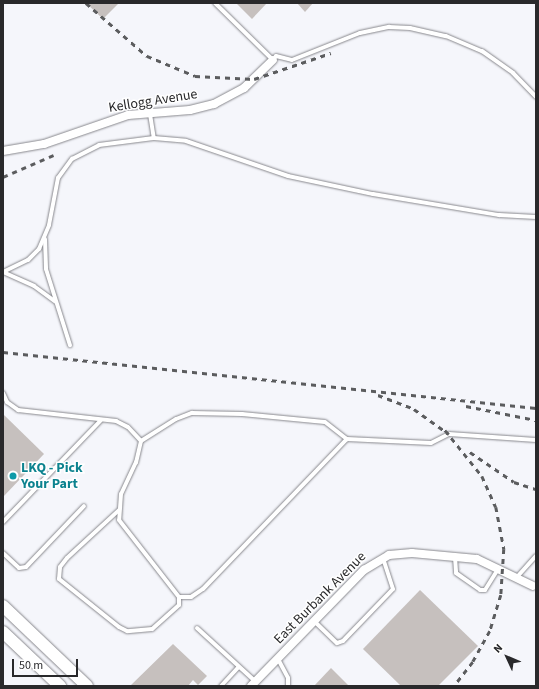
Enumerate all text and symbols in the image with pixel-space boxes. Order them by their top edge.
street label: Kellogg Avenue [107,86,199,116]
place label: LKQ - Pick Your Part [21,460,83,492]
marker: LKQ - Pick Your Part [8,471,18,481]
street label: East Burbank Avenue [270,548,370,648]
north arrow [487,637,527,677]
text: N [490,640,506,656]
scale bar [14,651,80,677]
text: 50 m [19,657,43,674]

